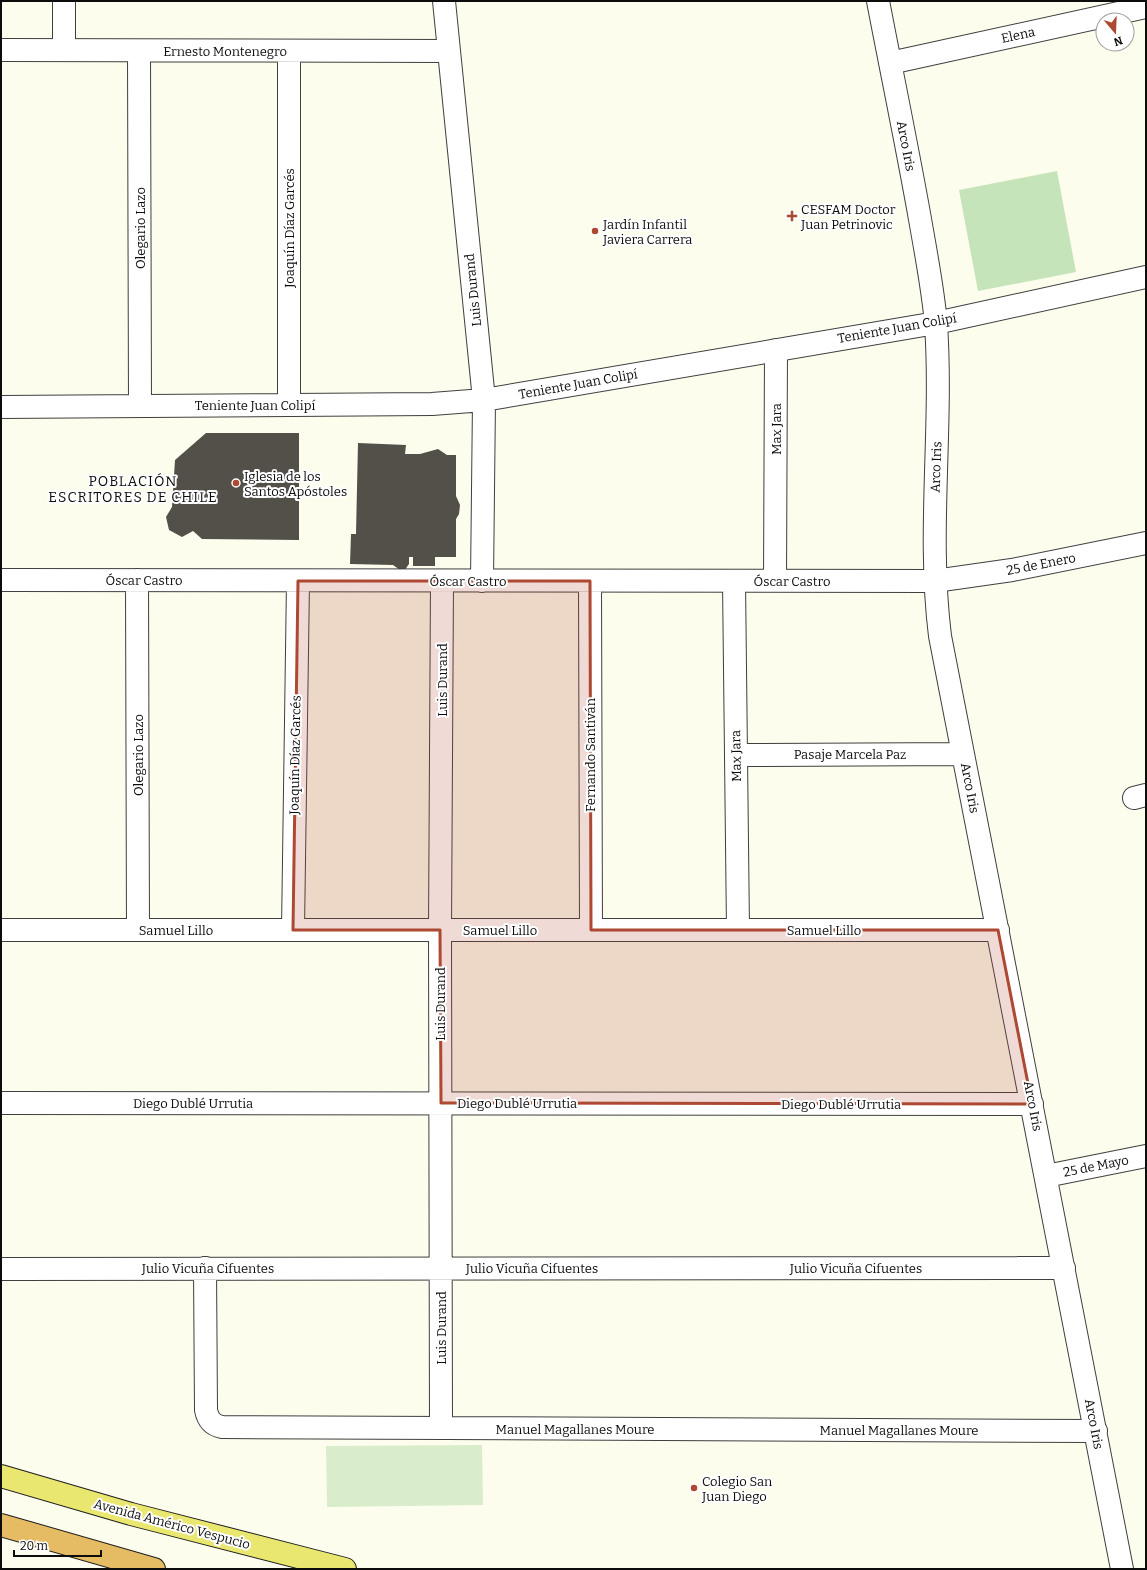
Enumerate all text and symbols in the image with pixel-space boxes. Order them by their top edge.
north arrow [1095,12,1135,52]
street label: Elena [1000,24,1036,46]
text: N [1111,33,1124,49]
street label: Ernesto Montenegro [163,44,287,59]
street label: Arco Iris [894,119,918,173]
street label: Joaquín Díaz Garcés [282,168,297,289]
street label: Olegario Lazo [133,187,148,269]
place label: CESFAM Doctor Juan Petrinovic [800,202,896,232]
marker: CESFAM Doctor Juan Petrinovic [786,210,798,222]
place label: Jardín Infantil Javiera Carrera [602,217,692,247]
marker: Jardín Infantil Javiera Carrera [590,226,600,236]
street label: Luis Durand [462,252,484,327]
street label: Teniente Juan Colipí [836,310,958,346]
street label: Teniente Juan Colipí [517,366,639,402]
street label: Teniente Juan Colipí [195,398,315,413]
street label: Max Jara [769,403,784,455]
street label: Arco Iris [928,441,944,493]
place label: Iglesia de los Santos Apóstoles [244,469,347,499]
district label: POBLACIÓN ESCRITORES DE CHILE [48,472,218,506]
marker: Iglesia de los Santos Apóstoles [231,478,241,488]
street label: 25 de Enero [1005,550,1077,578]
street label: Óscar Castro [106,573,182,588]
street label: Óscar Castro [430,574,506,589]
street label: Óscar Castro [754,574,830,589]
street label: Luis Durand [435,643,450,717]
street label: Joaquín Díaz Garcés [286,695,304,816]
street label: Fernando Santiván [583,697,598,812]
street label: Olegario Lazo [131,714,146,796]
street label: Max Jara [728,730,744,782]
street label: Pasaje Marcela Paz [794,747,906,762]
street label: Arco Iris [958,761,982,815]
street label: Samuel Lillo [139,923,213,938]
street label: Samuel Lillo [463,923,537,938]
street label: Samuel Lillo [787,923,861,938]
street label: Luis Durand [433,967,448,1041]
street label: Arco Iris [1021,1079,1045,1133]
street label: Diego Dublé Urrutia [133,1096,253,1111]
street label: Diego Dublé Urrutia [457,1096,577,1111]
street label: Diego Dublé Urrutia [781,1097,901,1112]
street label: 25 de Mayo [1062,1152,1130,1180]
street label: Julio Vicuña Cifuentes [141,1261,274,1276]
street label: Julio Vicuña Cifuentes [465,1261,598,1276]
street label: Julio Vicuña Cifuentes [789,1261,922,1276]
street label: Luis Durand [434,1291,449,1365]
street label: Arco Iris [1082,1397,1106,1451]
street label: Manuel Magallanes Moure [496,1422,654,1437]
street label: Manuel Magallanes Moure [820,1423,978,1438]
place label: Colegio San Juan Diego [701,1474,773,1504]
marker: Colegio San Juan Diego [689,1483,699,1493]
street label: Avenida Américo Vespucio [92,1496,252,1552]
scale bar [14,1532,101,1558]
text: 20 m [20,1539,49,1553]

